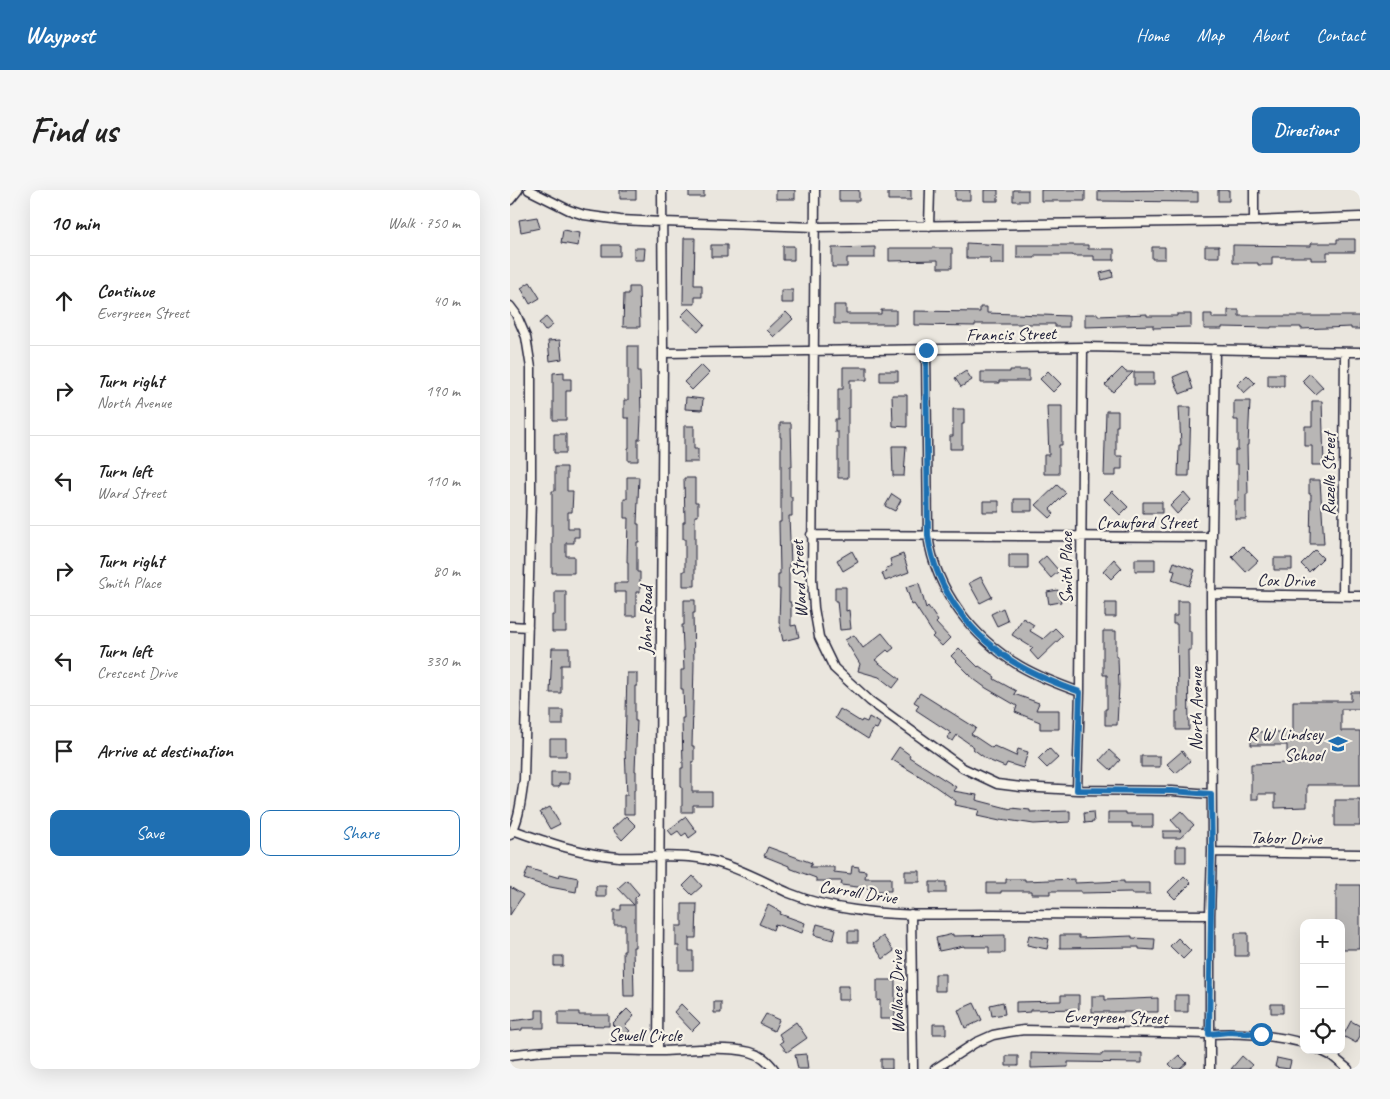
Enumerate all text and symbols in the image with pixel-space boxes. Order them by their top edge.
text: Waypost [25,20,95,50]
text: Home [1136,24,1169,46]
text: Map [1197,24,1224,46]
text: About [1252,24,1288,46]
text: Contact [1316,24,1365,46]
button: Directions [1252,107,1360,153]
text: Find us [30,108,117,153]
text: 10 min [50,210,100,236]
text: Walk · 750 m [388,213,460,233]
text: Continue [97,279,154,303]
icon: ahead [50,287,78,315]
text: 40 m [433,291,460,311]
text: Evergreen Street [97,303,189,323]
street label: Francis Street [966,322,1058,346]
route end [915,339,938,362]
text: Turn right [97,369,164,393]
icon: right [50,377,78,405]
text: 190 m [426,381,460,401]
text: North Avenue [97,393,171,413]
street label: Ruzelle Street [1318,429,1340,516]
text: Turn left [97,459,152,483]
icon: left [50,467,78,495]
text: 110 m [426,471,460,491]
text: Ward Street [97,483,166,503]
street label: Crawford Street [1097,511,1199,533]
street label: Smith Place [1055,531,1077,604]
street label: Ward Street [786,538,812,618]
text: Turn right [97,549,164,573]
icon: right [50,557,78,585]
text: 80 m [433,561,460,581]
street label: Cox Drive [1257,569,1316,592]
text: Smith Place [97,573,161,593]
street label: Johns Road [635,583,657,655]
text: Turn left [97,639,152,663]
icon: left [50,647,78,675]
text: 330 m [426,651,460,671]
text: Crescent Drive [97,663,177,683]
street label: North Avenue [1185,666,1207,751]
place label: R W Lindsey School [1247,723,1326,766]
school or university icon: R W Lindsey School [1327,733,1349,755]
icon: arrive [50,737,78,765]
text: Arrive at destination [97,739,233,763]
button: Save [50,810,250,856]
button: Share [260,810,460,856]
street label: Tabor Drive [1250,826,1323,850]
street label: Carroll Drive [818,875,899,909]
map controls [1300,919,1345,1054]
button: + [1300,919,1345,964]
street label: Wallace Drive [885,949,909,1034]
button: − [1300,964,1345,1009]
street label: Evergreen Street [1064,1005,1170,1029]
button: locate [1300,1009,1345,1054]
route start [1250,1023,1273,1046]
street label: Sewell Circle [608,1024,683,1046]

